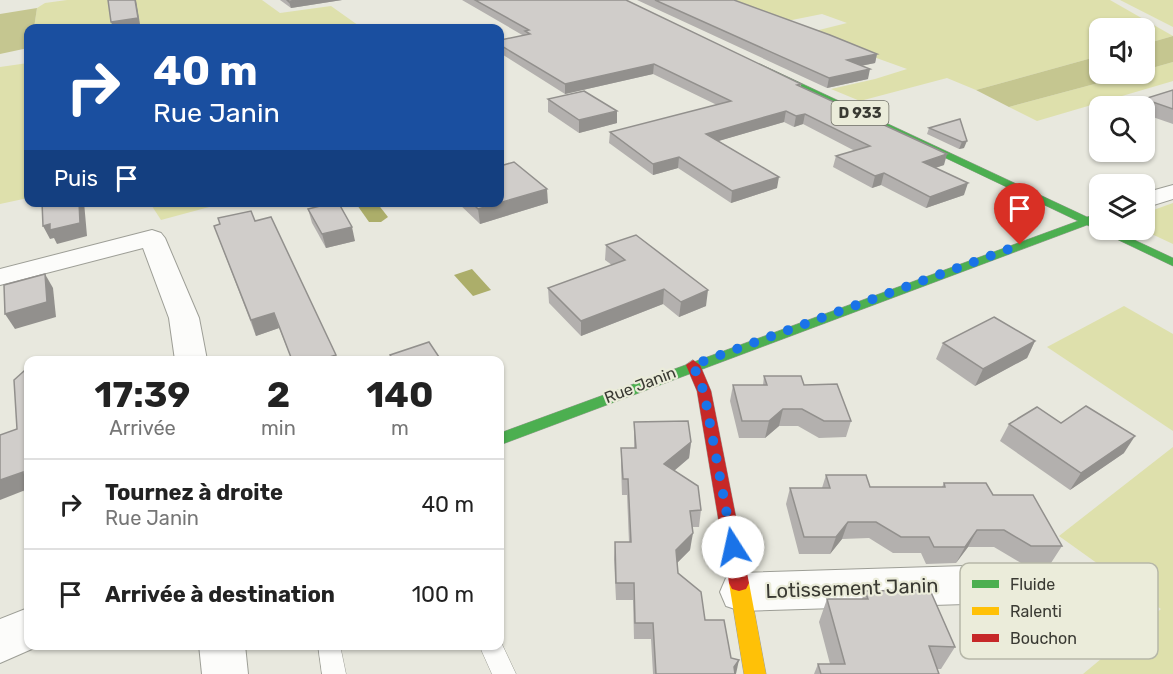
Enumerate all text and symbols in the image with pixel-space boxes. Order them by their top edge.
map controls [1089,18,1155,240]
button: sound [1089,18,1155,84]
text: 40 m [153,46,258,96]
icon: right [54,48,132,126]
button: search [1089,96,1155,162]
text: Rue Janin [153,97,280,129]
road number: D 933 [832,101,888,125]
icon: arrive [110,162,143,195]
text: Puis [54,165,98,192]
button: layers [1089,174,1155,240]
pin [994,183,1045,245]
icon: arrive [1003,192,1036,225]
street label: Rue Janin [602,363,678,407]
text: 17:39 [95,373,190,416]
text: 2 [267,373,290,416]
text: 140 [366,373,433,416]
text: Arrivée [109,416,176,440]
text: min [261,416,296,440]
text: m [391,416,409,440]
text: Tournez à droite [105,479,283,506]
icon: right [54,488,87,521]
text: 40 m [421,491,474,518]
text: Rue Janin [105,506,199,530]
position arrow [701,515,765,579]
legend [960,563,1158,659]
street label: Lotissement Janin [765,573,939,603]
text: Fluide [1010,575,1055,594]
icon: arrive [54,578,87,611]
text: Arrivée à destination [105,581,335,608]
text: 100 m [412,581,474,608]
text: Ralenti [1010,602,1062,621]
text: Bouchon [1010,629,1077,648]

